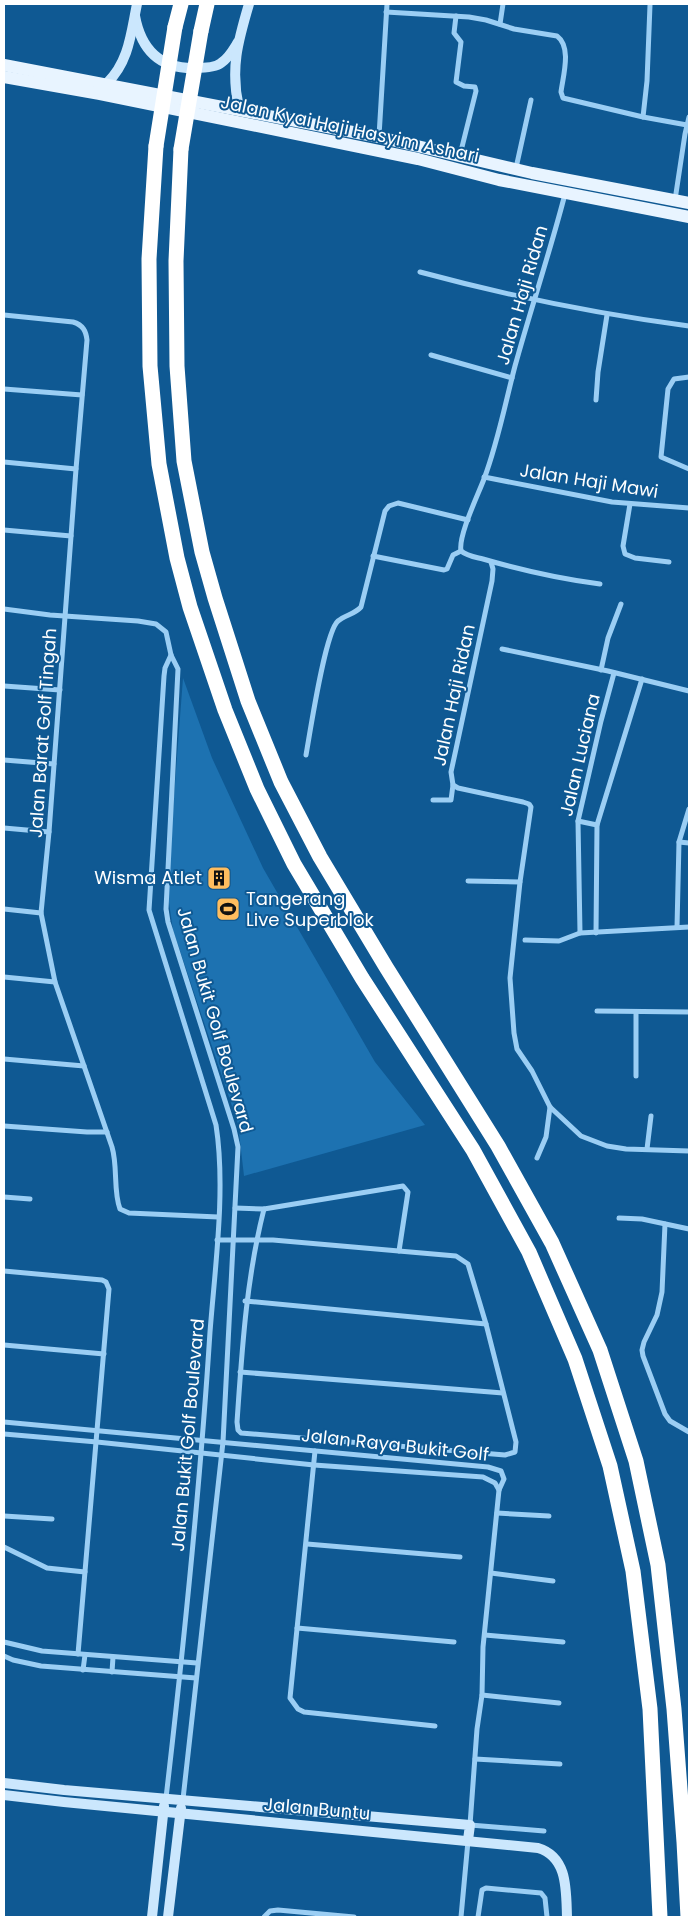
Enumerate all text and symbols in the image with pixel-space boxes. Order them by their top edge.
street label: Jalan Kyai Haji Hasyim Ashari [219,89,482,168]
street label: Jalan Haji Ridan [490,222,553,368]
street label: Jalan Haji Mawi [518,457,660,504]
street label: Jalan Haji Ridan [426,622,481,768]
street label: Jalan Barat Golf Tingah [23,627,62,839]
street label: Jalan Luciana [553,691,606,819]
place label: Wisma Atlet [94,865,202,890]
building icon: Wisma Atlet [206,865,232,891]
place label: Tangerang Live Superblok [246,886,375,932]
sports icon: Tangerang Live Superblok [215,896,241,922]
street label: Jalan Bukit Golf Boulevard [171,904,260,1136]
street label: Jalan Bukit Golf Boulevard [165,1317,210,1552]
street label: Jalan Raya Bukit Golf [300,1422,490,1467]
street label: Jalan Buntu [263,1791,371,1826]

